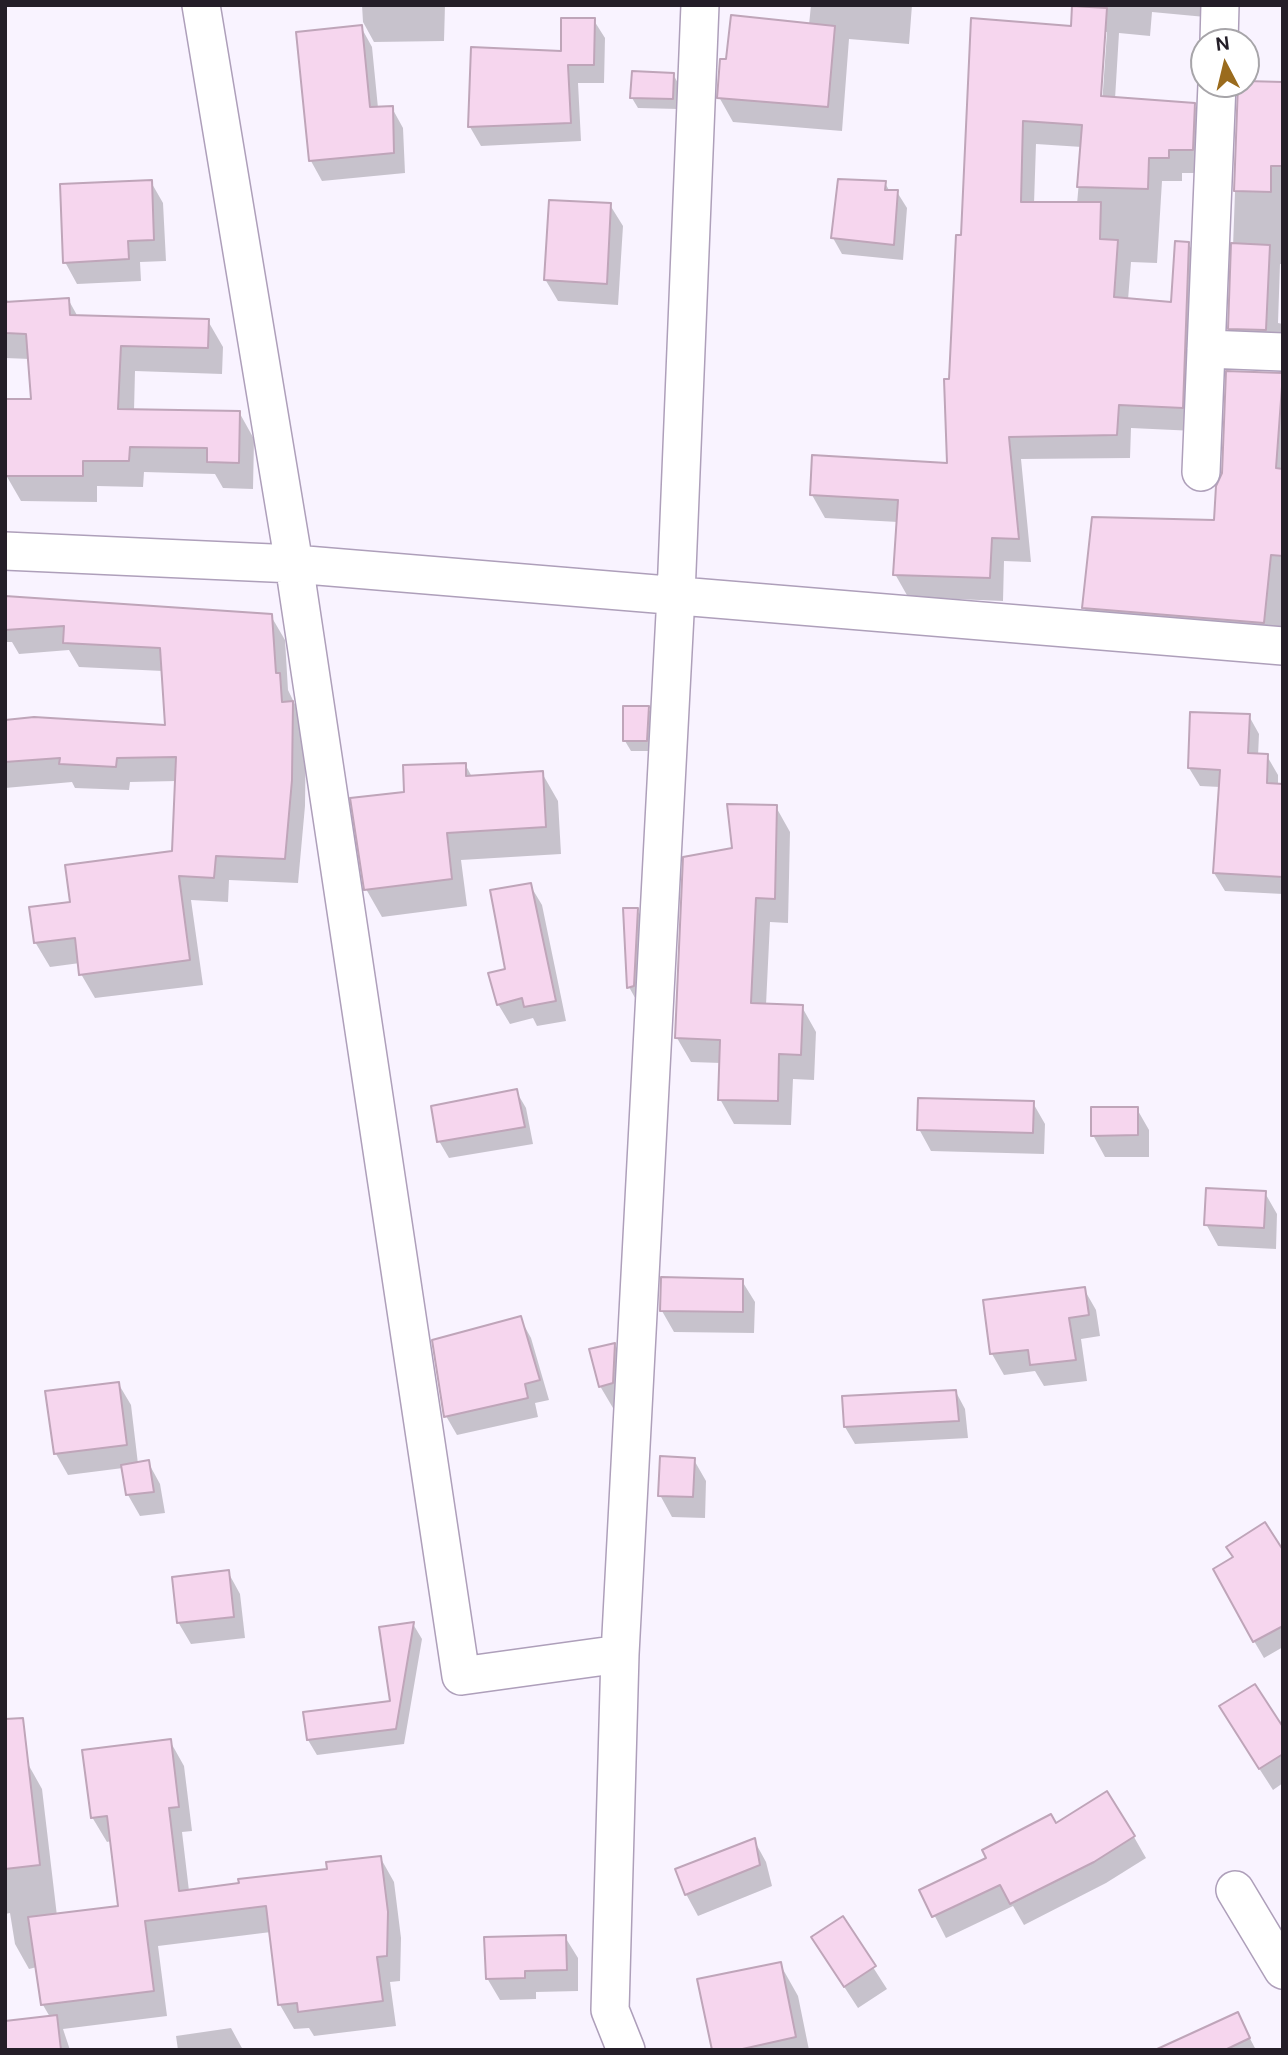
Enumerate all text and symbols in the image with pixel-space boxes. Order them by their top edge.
north arrow [1190,28,1260,98]
text: N [1214,30,1231,57]

